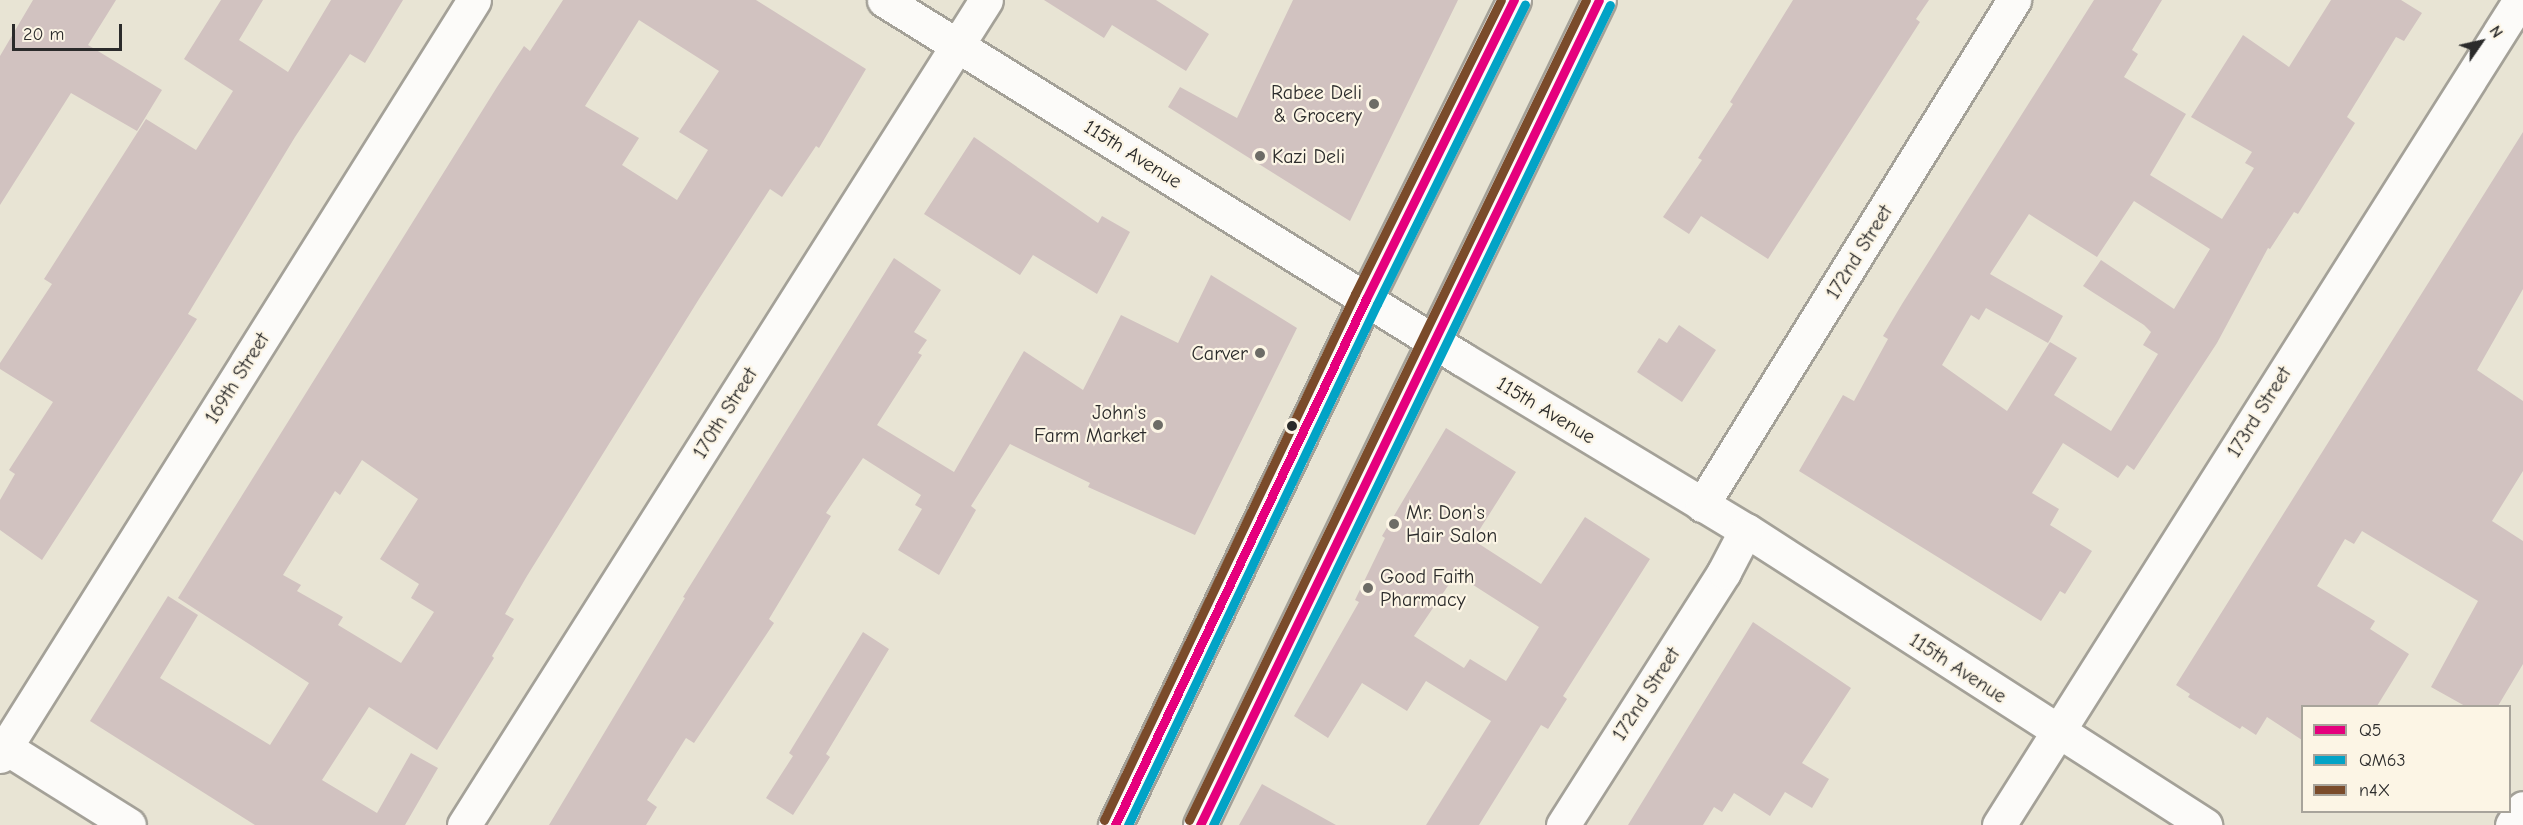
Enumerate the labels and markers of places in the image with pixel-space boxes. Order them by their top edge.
place label: Rabee Deli & Grocery [1271,80,1362,127]
marker: Rabee Deli & Grocery [1367,97,1381,111]
place label: Kazi Deli [1272,144,1345,168]
marker: Kazi Deli [1253,149,1267,163]
place label: Carver [1192,341,1248,365]
marker: Carver [1253,346,1267,360]
place label: John's Farm Market [1034,401,1146,448]
marker: John's Farm Market [1151,418,1165,432]
unlabelled marker [1286,420,1298,432]
place label: Mr. Don's Hair Salon [1406,500,1497,547]
marker: Mr. Don's Hair Salon [1387,517,1401,531]
place label: Good Faith Pharmacy [1380,564,1474,611]
marker: Good Faith Pharmacy [1361,581,1375,595]

